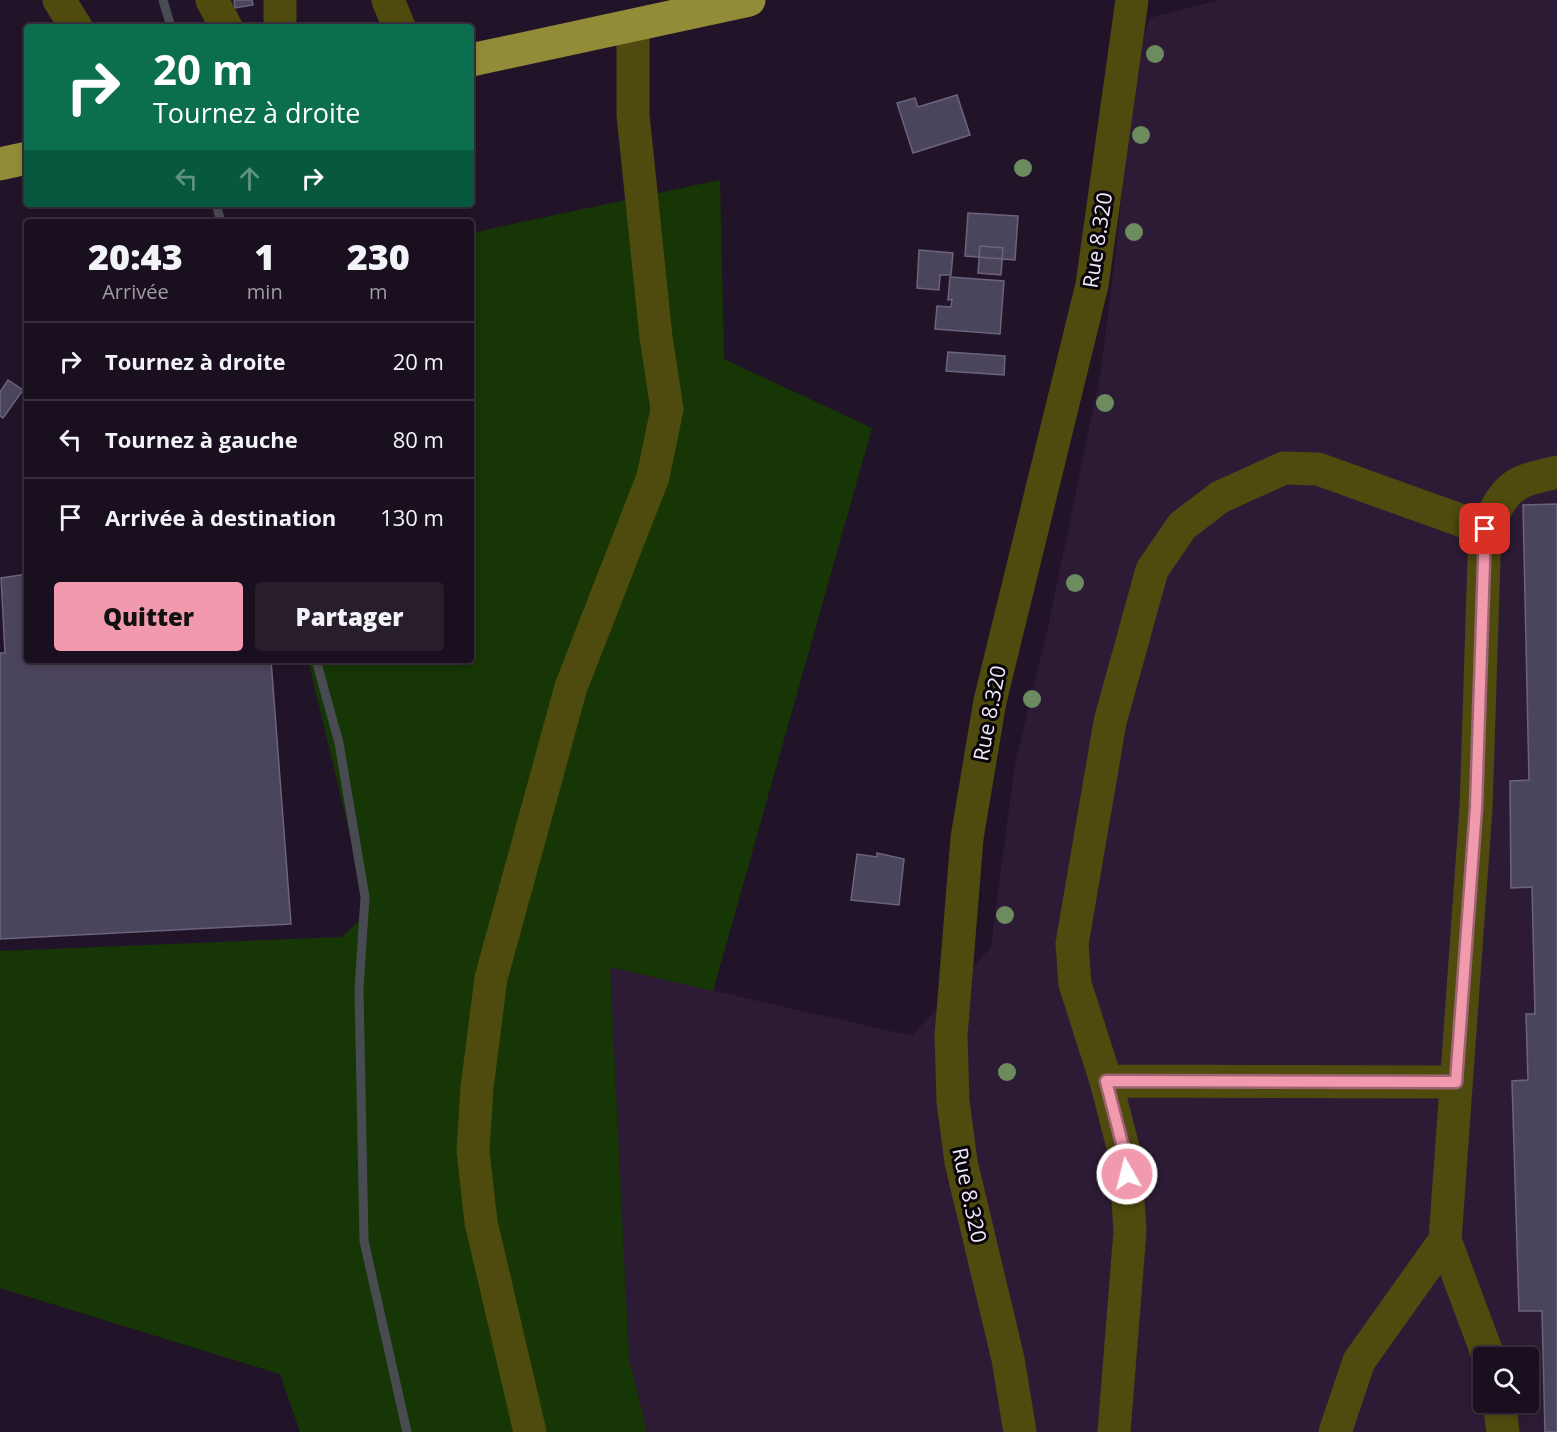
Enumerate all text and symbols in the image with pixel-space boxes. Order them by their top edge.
text: 20 m [153,40,253,97]
icon: right [54,48,132,126]
text: Tournez à droite [153,94,361,131]
icon: left [170,162,203,195]
icon: ahead [233,162,266,195]
icon: right [296,162,329,195]
street label: Rue 8.320 [1076,190,1118,290]
text: 20:43 [88,232,183,281]
text: 1 [254,232,275,281]
text: 230 [347,232,410,281]
text: Arrivée [102,278,169,305]
text: min [247,278,283,305]
text: m [369,278,388,305]
icon: right [54,345,87,378]
text: Tournez à droite [105,346,286,376]
text: 20 m [393,346,444,376]
icon: left [54,423,87,456]
text: Tournez à gauche [105,424,298,454]
text: 80 m [393,424,444,454]
icon: arrive [54,501,87,534]
text: Arrivée à destination [105,502,336,532]
text: 130 m [380,502,444,532]
pin [1459,503,1510,554]
icon: arrive [1468,512,1501,545]
button: Quitter [54,582,243,651]
button: Partager [255,582,444,651]
street label: Rue 8.320 [966,663,1012,763]
position arrow [1095,1142,1159,1206]
street label: Rue 8.320 [946,1145,994,1245]
map controls [1473,1347,1539,1413]
button: search [1473,1347,1539,1413]

